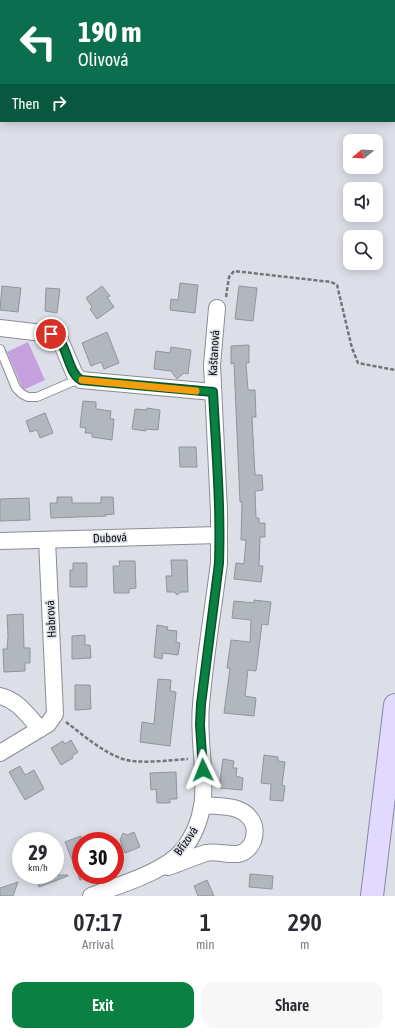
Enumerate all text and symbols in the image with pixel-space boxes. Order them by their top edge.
icon: left [12,16,64,68]
text: 190 m [78,16,141,48]
text: Olivová [78,49,129,70]
icon: right [48,92,70,114]
text: Then [12,95,40,112]
north arrow [343,134,383,174]
map controls [343,134,383,270]
button: sound [343,182,383,222]
button: search [343,230,383,270]
pin [34,317,68,351]
icon: arrive [40,323,62,345]
street label: Kaštanová [206,330,222,376]
street label: Dubová [93,530,127,546]
street label: Habrová [43,600,59,638]
position arrow [182,749,224,791]
street label: Břízová [171,824,201,858]
speed limit sign: 30 [72,832,124,884]
text: 29 [29,841,47,864]
text: km/h [28,862,48,873]
text: 07:17 [73,909,123,936]
text: 1 [200,909,211,936]
text: 290 [288,909,322,936]
text: Arrival [82,937,114,952]
text: min [196,937,215,952]
text: m [300,937,309,952]
button: Exit [12,982,194,1028]
button: Share [202,982,383,1028]

